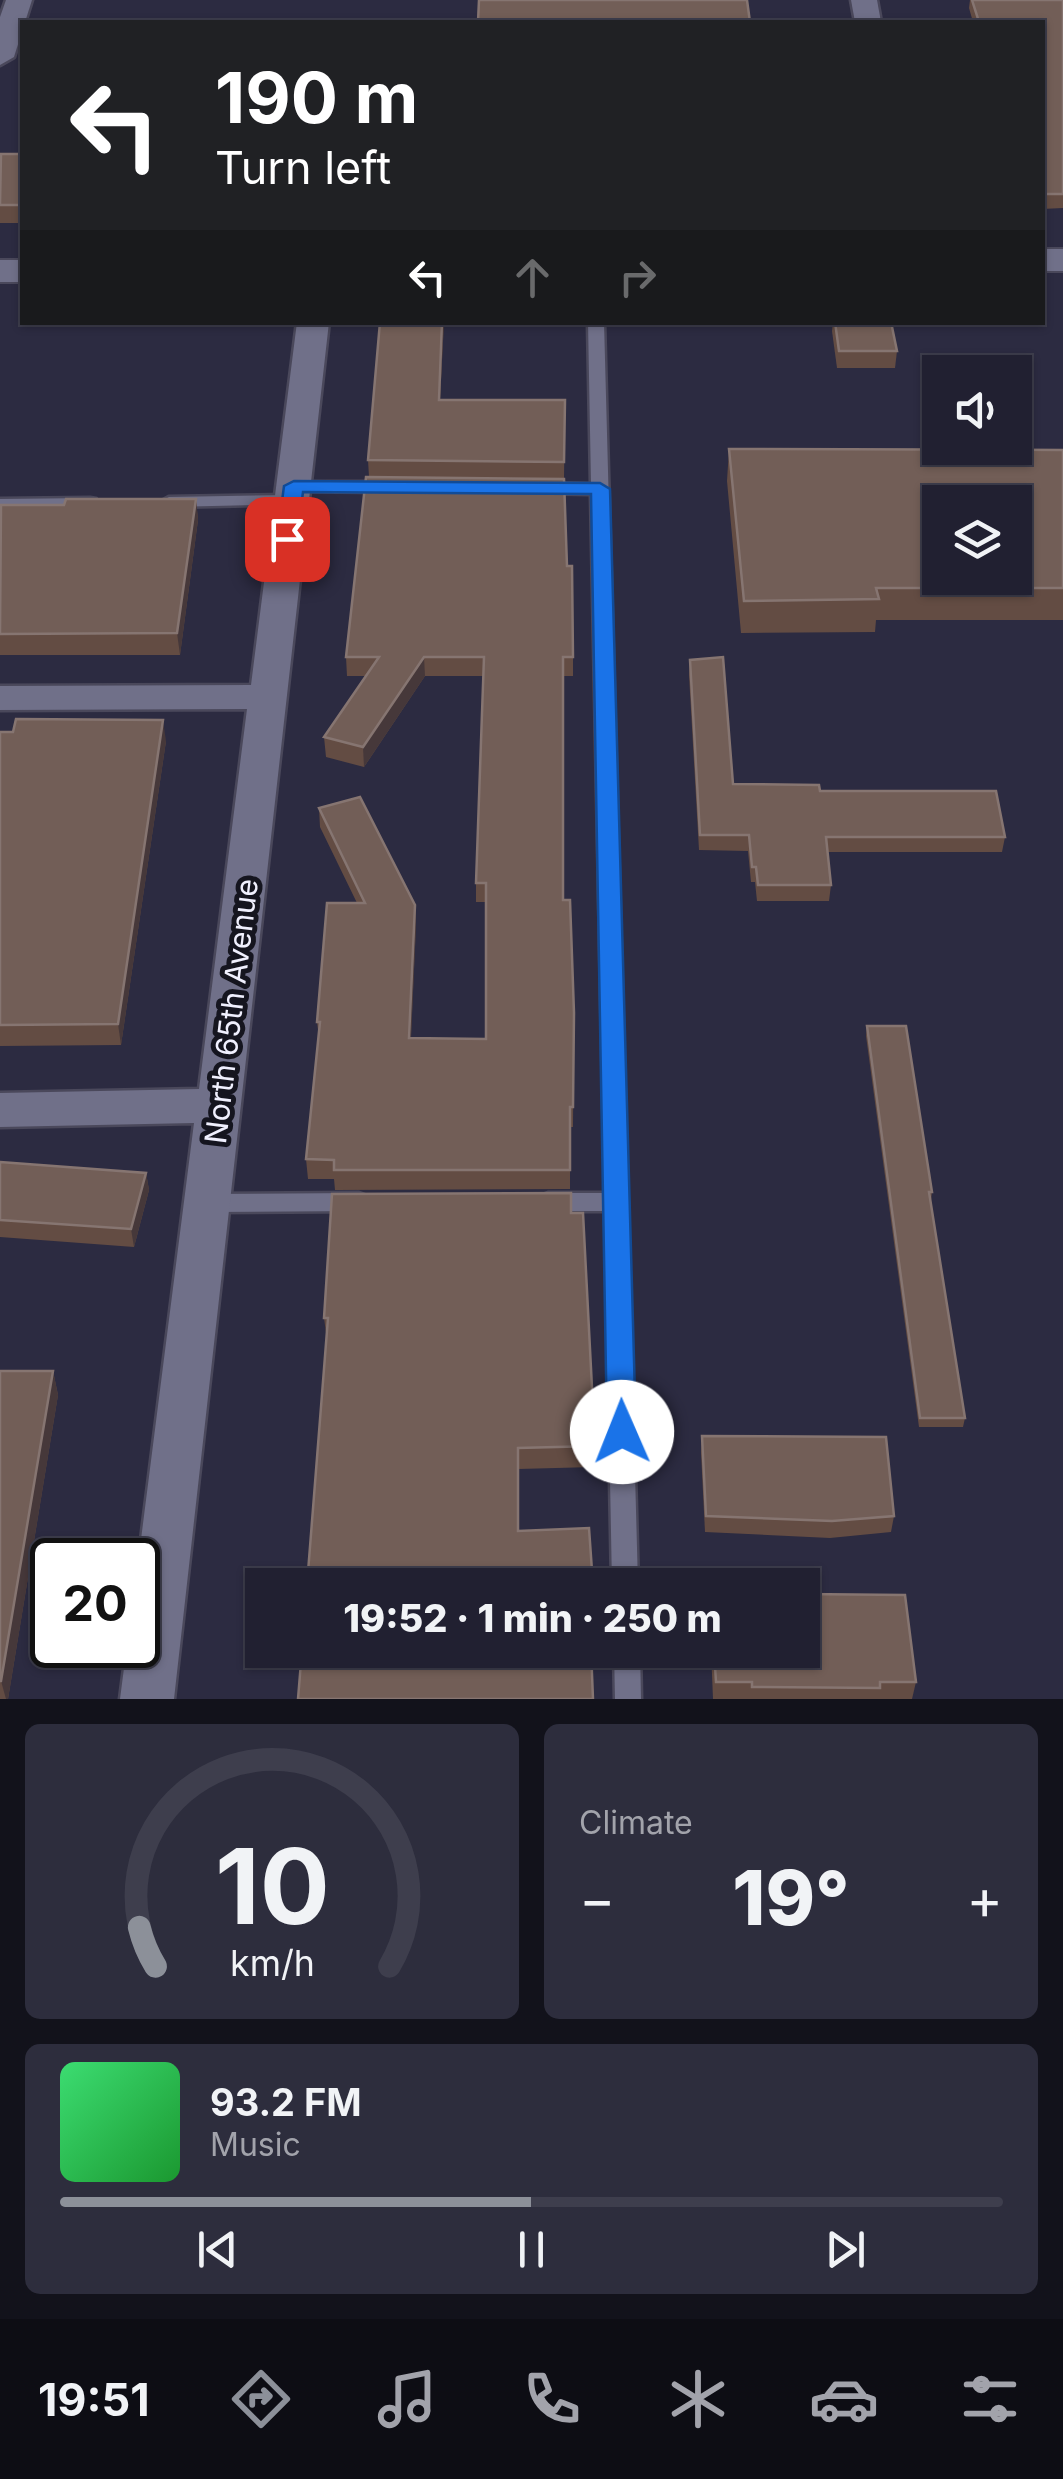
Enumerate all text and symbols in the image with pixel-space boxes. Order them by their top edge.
text: 190 m [215,55,418,140]
icon: left [50,60,180,190]
text: Turn left [215,140,391,195]
icon: left [400,250,455,305]
icon: ahead [505,250,560,305]
icon: right [610,250,665,305]
map controls [922,355,1032,595]
button: sound [922,355,1032,465]
button: layers [922,485,1032,595]
pin [245,497,330,582]
icon: arrive [260,512,315,567]
street label: North 65th Avenue [197,877,265,1145]
position arrow [570,1380,674,1484]
speed limit sign: 20 [30,1538,160,1668]
text: 19:52 · 1 min · 250 m [343,1595,722,1641]
text: Climate [579,1803,693,1842]
text: 10 [215,1823,329,1949]
text: 19° [732,1852,850,1943]
text: − [579,1866,615,1932]
text: + [967,1866,1003,1932]
text: km/h [230,1941,314,1985]
text: 93.2 FM [210,2079,362,2125]
text: Music [210,2125,301,2164]
icon: previous [190,2222,245,2277]
icon: pause [504,2222,559,2277]
icon: next [818,2222,873,2277]
icon: directions [226,2364,296,2434]
icon: music [372,2364,442,2434]
icon: phone [517,2364,587,2434]
icon: climate [663,2364,733,2434]
icon: car [809,2364,879,2434]
icon: filters [955,2364,1025,2434]
text: 19:51 [38,2372,150,2427]

